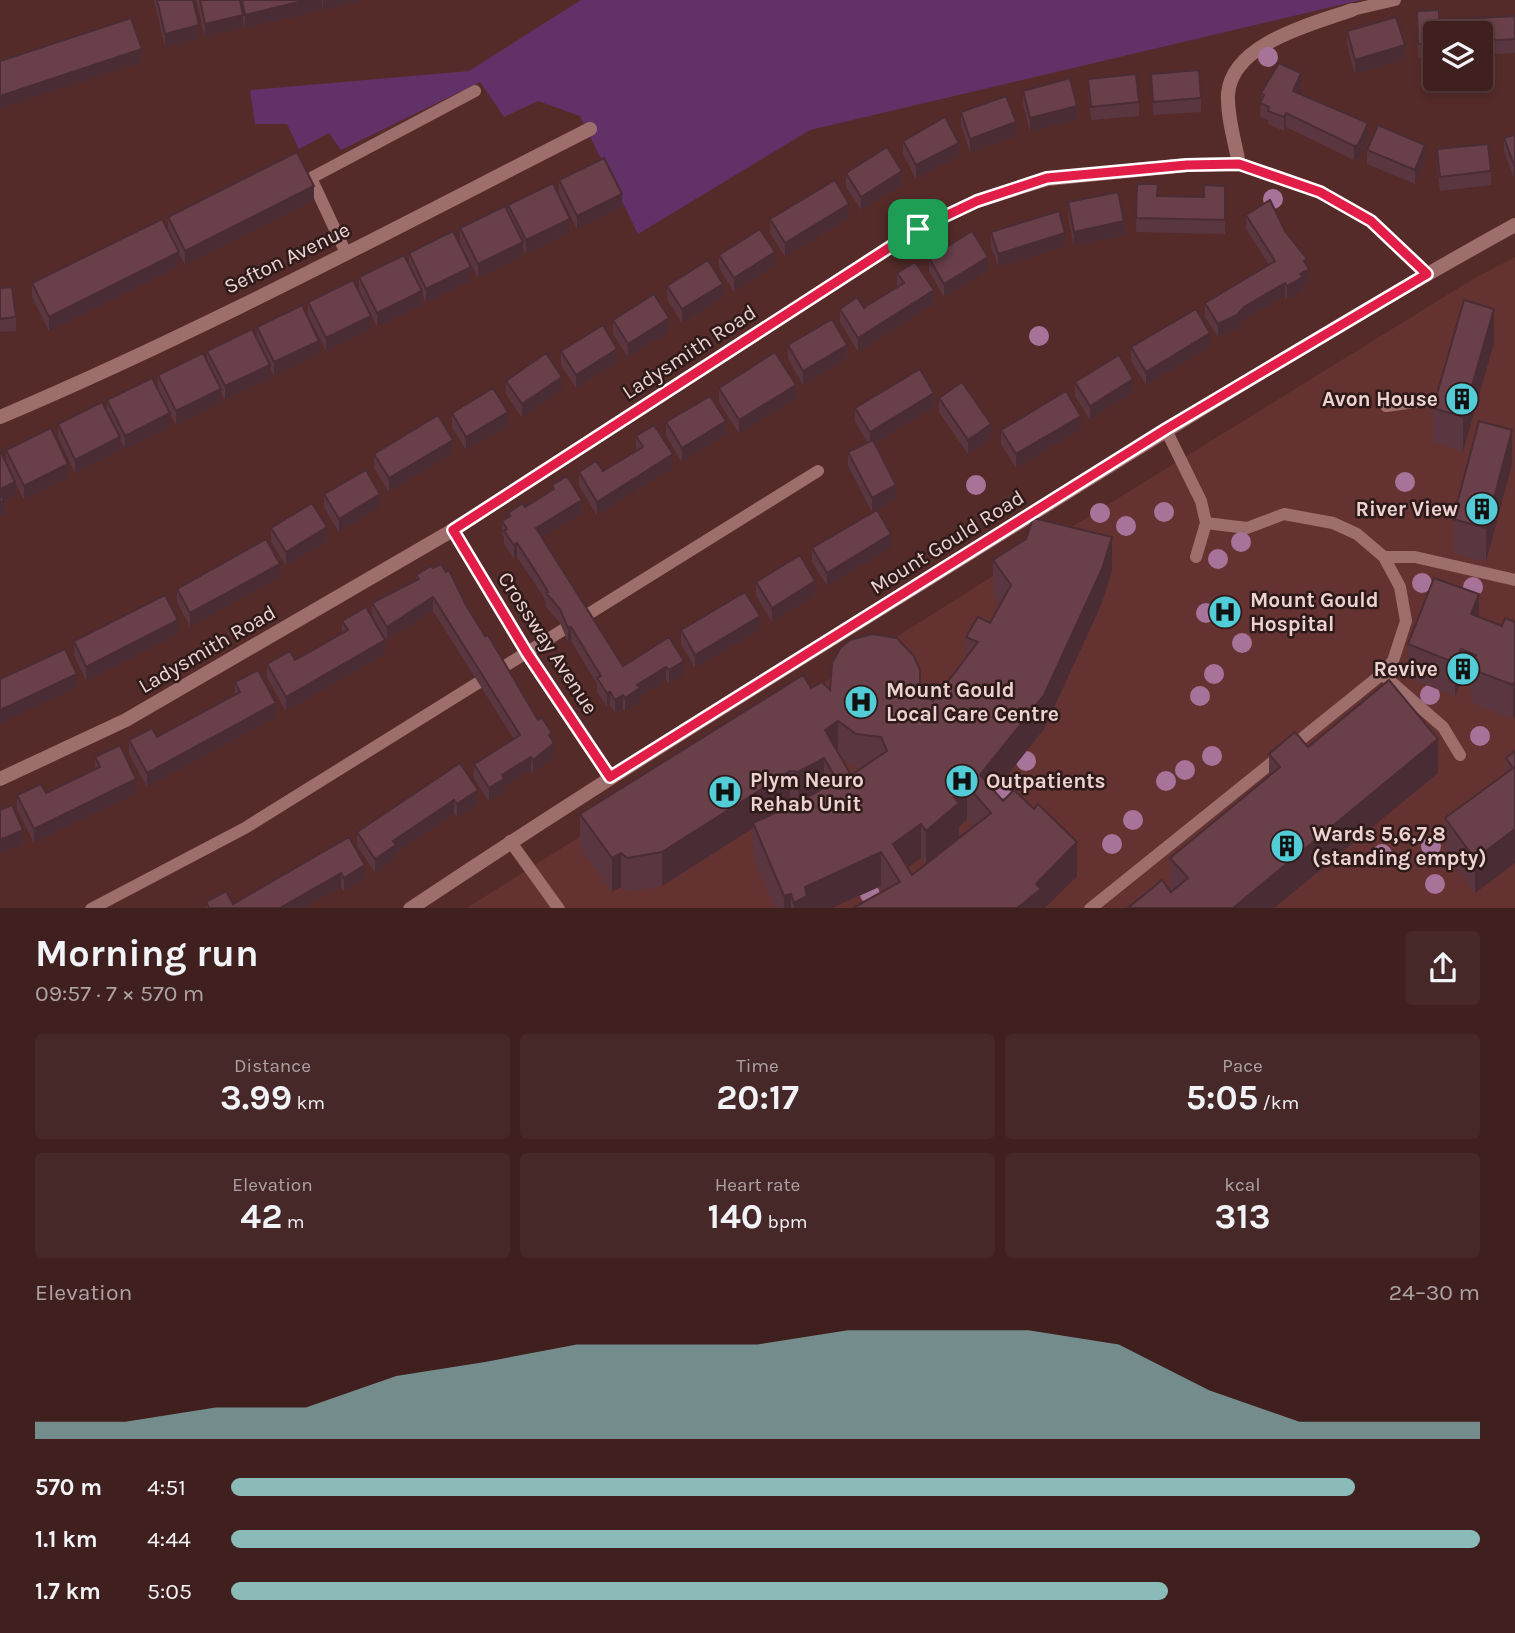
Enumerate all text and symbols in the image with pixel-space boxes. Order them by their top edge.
map controls [1423,21,1493,91]
button: layers [1423,21,1493,91]
pin [888,199,948,259]
icon: arrive [899,210,937,248]
street label: Sefton Avenue [220,217,354,299]
street label: Ladysmith Road [618,300,760,404]
building icon: Avon House [1443,380,1481,418]
place label: Avon House [1322,387,1438,411]
street label: Mount Gould Road [866,485,1028,599]
building icon: River View [1463,490,1501,528]
place label: River View [1355,497,1458,521]
street label: Crossway Avenue [493,567,603,719]
place label: Mount Gould Hospital [1250,588,1379,636]
hospital icon: Mount Gould Hospital [1206,593,1244,631]
street label: Ladysmith Road [134,600,280,698]
building icon: Revive [1444,650,1482,688]
place label: Revive [1374,657,1438,681]
place label: Mount Gould Local Care Centre [886,678,1059,726]
hospital icon: Mount Gould Local Care Centre [842,683,880,721]
hospital icon: Outpatients [943,762,981,800]
place label: Plym Neuro Rehab Unit [750,768,864,816]
place label: Outpatients [986,769,1106,793]
hospital icon: Plym Neuro Rehab Unit [706,773,744,811]
place label: Wards 5,6,7,8 (standing empty) [1312,822,1487,870]
building icon: Wards 5,6,7,8 (standing empty) [1268,827,1306,865]
text: Morning run [35,931,259,976]
button: share [1406,931,1480,1005]
text: 09:57 · 7 × 570 m [35,980,204,1007]
text: Distance [234,1055,311,1077]
text: Time [736,1055,779,1077]
text: Pace [1222,1055,1263,1077]
text: 3.99 [220,1077,292,1118]
text: 20:17 [716,1077,799,1118]
text: 5:05 [1186,1077,1258,1118]
text: km [292,1092,325,1114]
text: /km [1258,1092,1299,1114]
text: Elevation [232,1174,313,1196]
text: Heart rate [715,1174,800,1196]
text: kcal [1224,1174,1261,1196]
text: 42 [240,1196,282,1237]
text: 140 [707,1196,763,1237]
text: 313 [1214,1196,1271,1237]
text: m [282,1211,305,1233]
text: bpm [763,1211,808,1233]
text: Elevation [35,1279,132,1306]
text: 24–30 m [1389,1279,1480,1306]
text: 570 m [35,1474,102,1501]
text: 4:51 [147,1474,186,1501]
text: 1.1 km [35,1526,98,1553]
text: 4:44 [147,1526,191,1553]
text: 1.7 km [35,1578,101,1605]
text: 5:05 [147,1578,192,1605]

